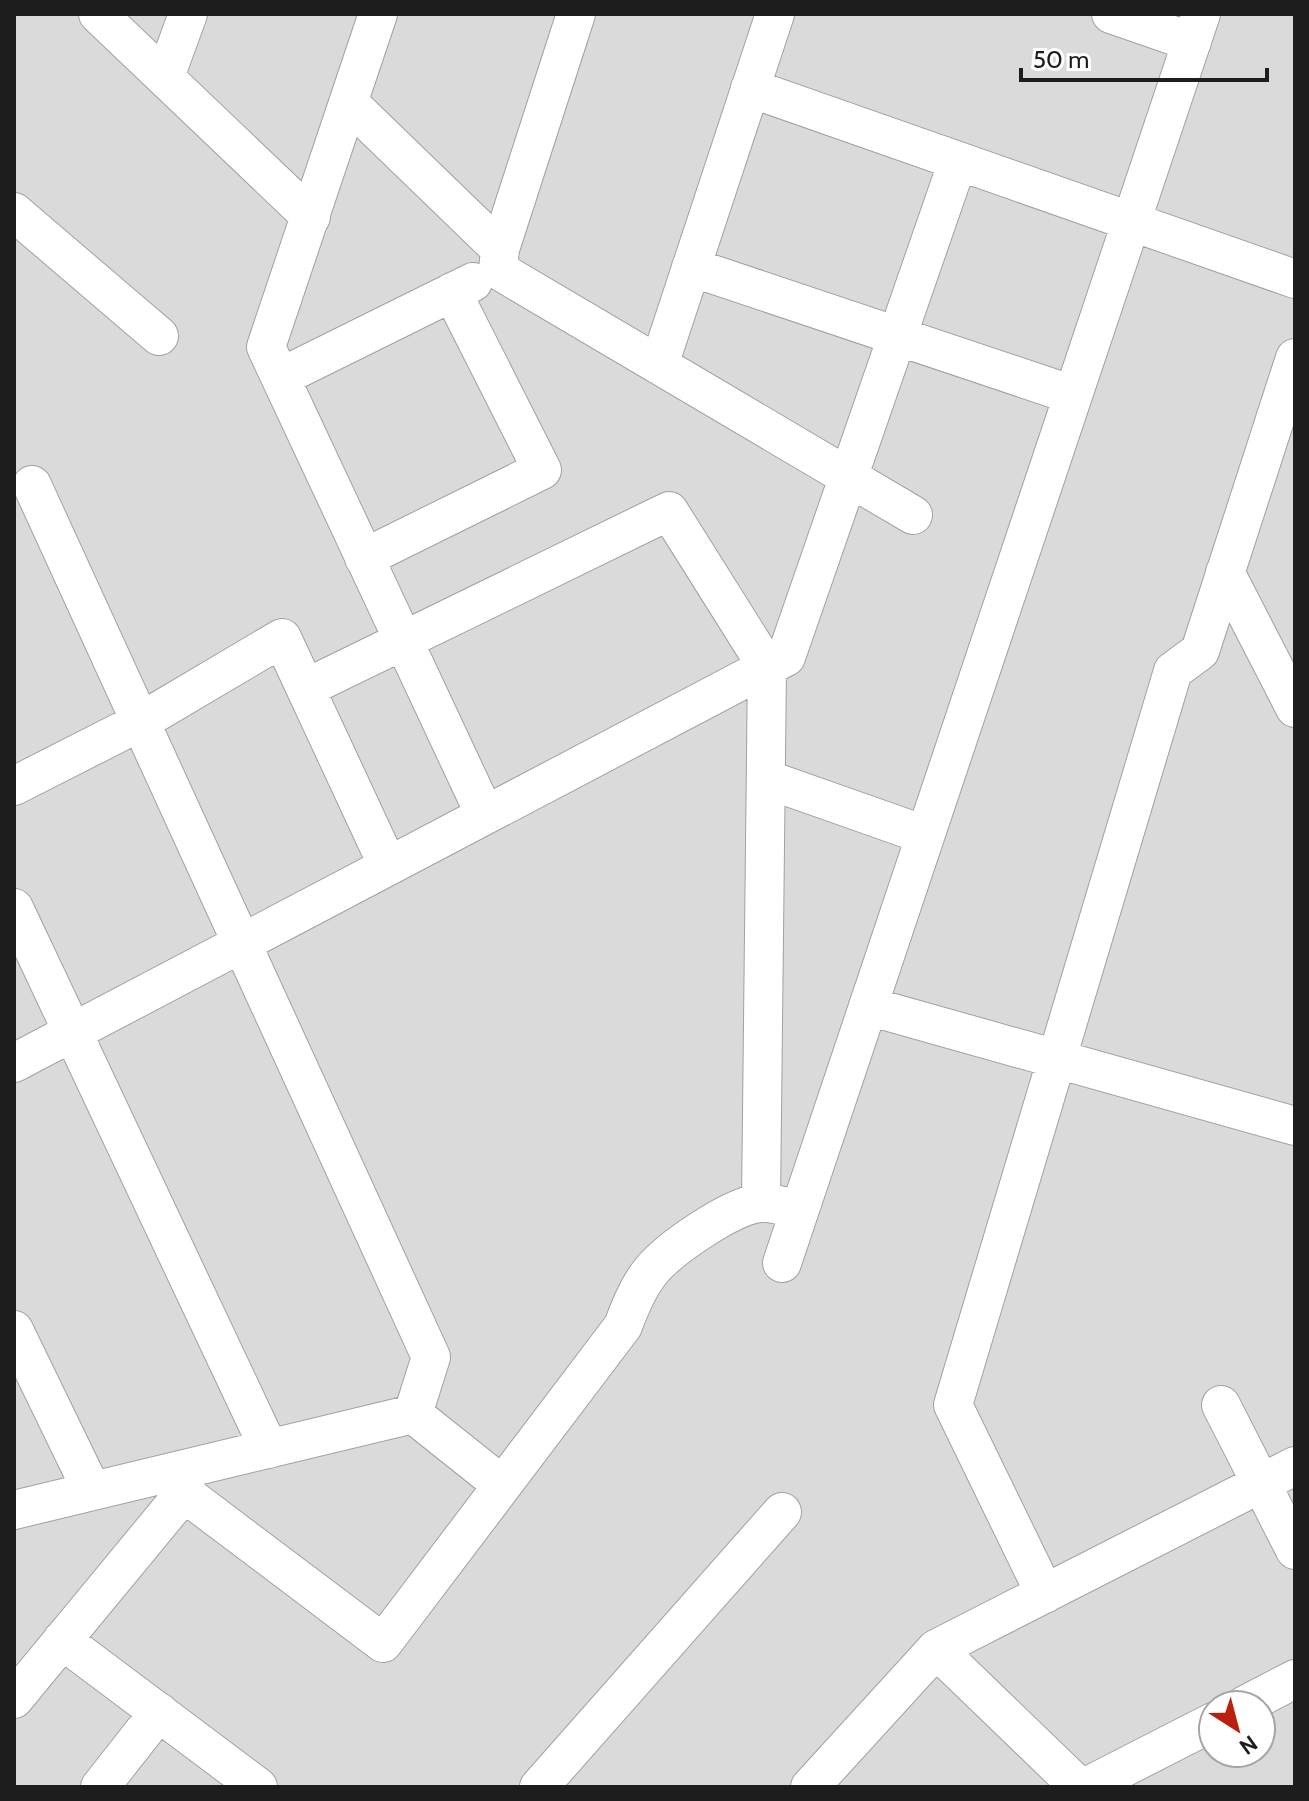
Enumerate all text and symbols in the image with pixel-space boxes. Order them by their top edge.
scale bar [1021,32,1267,82]
text: 50 m [1033,45,1089,74]
north arrow [1197,1689,1277,1769]
text: N [1234,1729,1263,1760]

